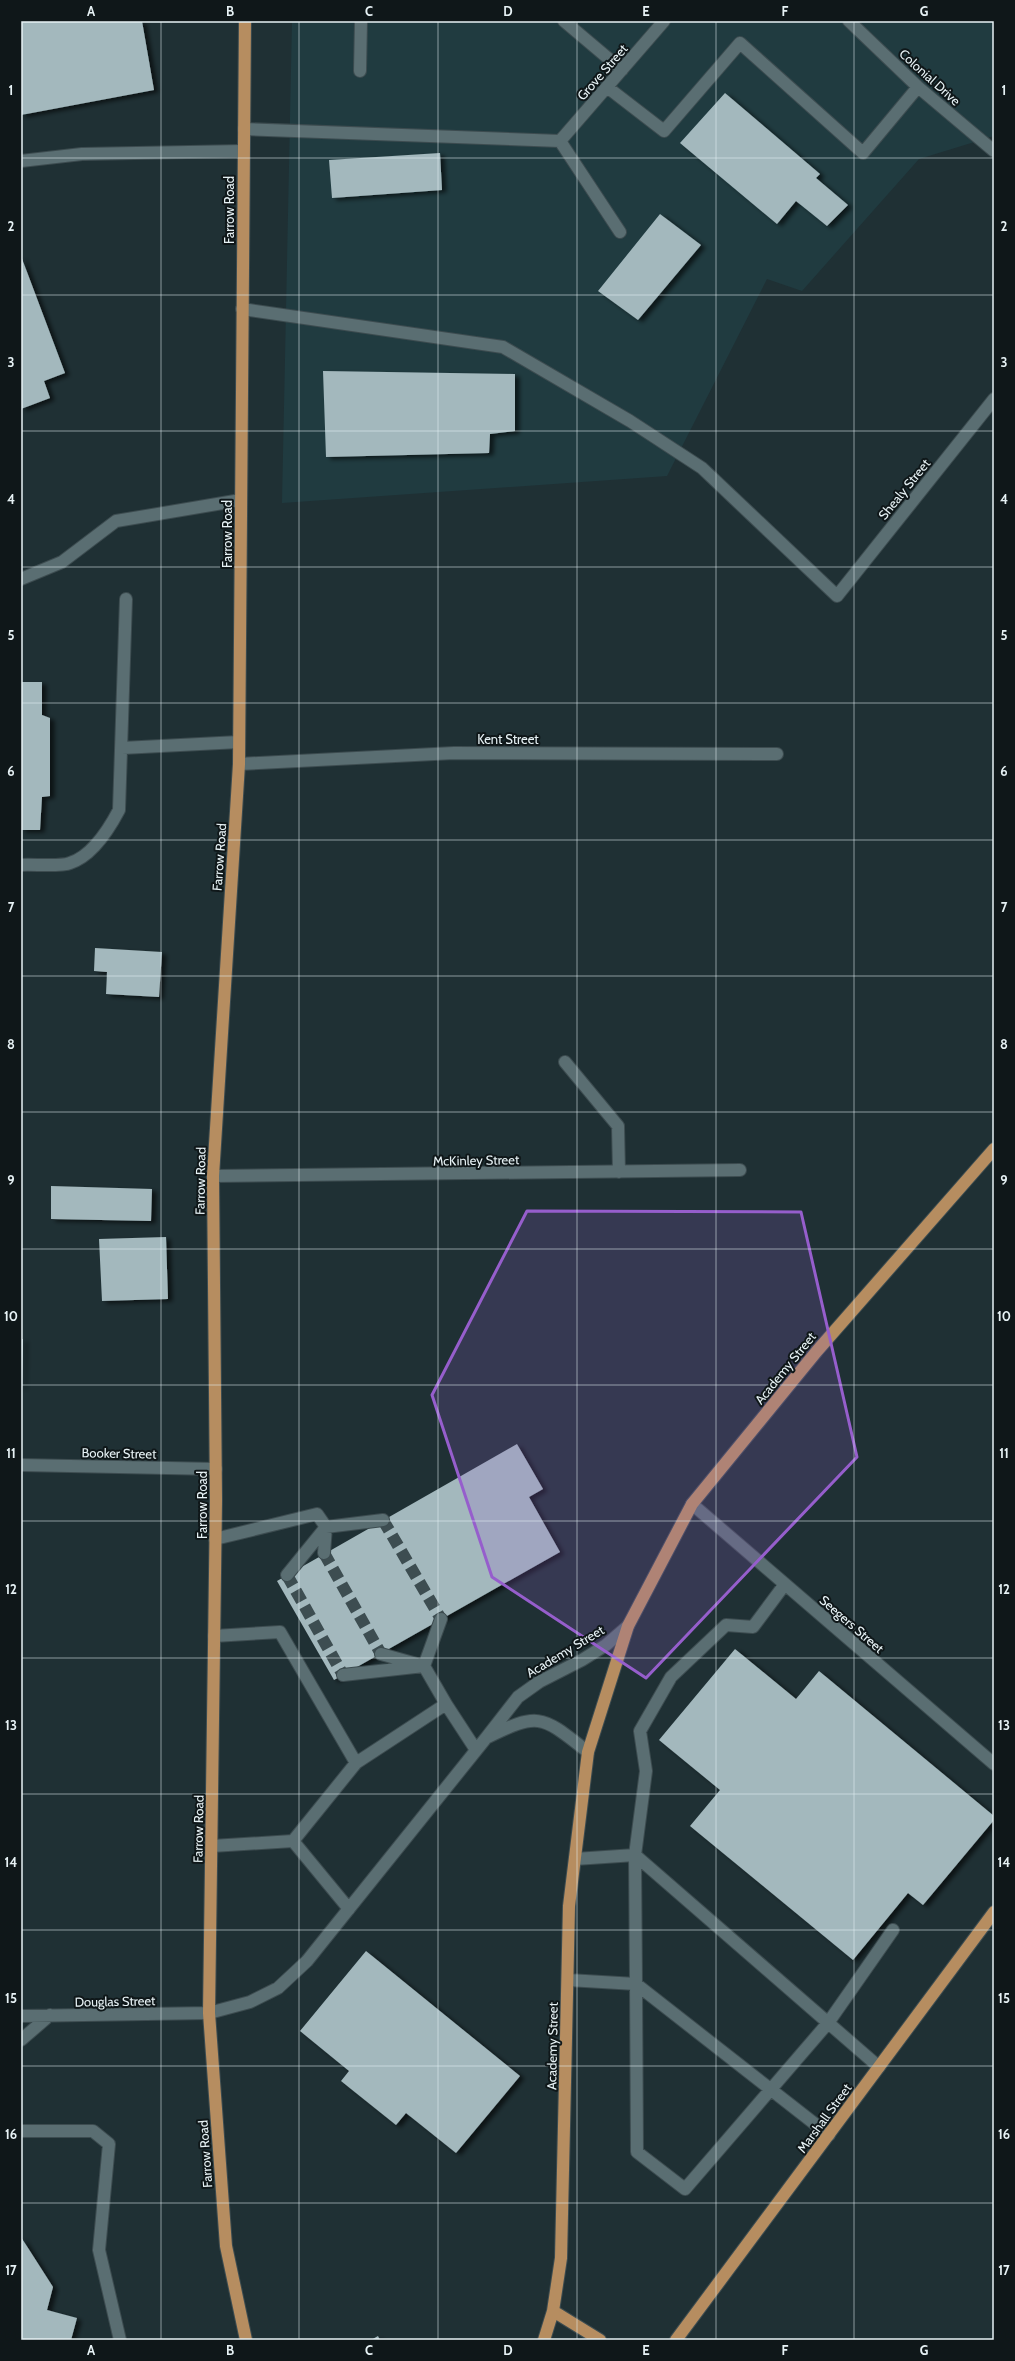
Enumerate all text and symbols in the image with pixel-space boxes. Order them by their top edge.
text: A [87,3,96,19]
text: B [226,3,234,19]
text: C [365,3,373,19]
text: D [503,3,513,19]
text: E [642,3,650,19]
text: F [782,3,789,19]
text: G [920,3,929,19]
street label: Grove Street [573,40,631,103]
street label: Colonial Drive [896,45,964,109]
text: 1 [9,82,13,98]
text: 1 [1002,82,1006,98]
street label: Farrow Road [221,176,237,244]
text: 2 [8,218,15,234]
text: 2 [1001,218,1008,234]
text: 3 [7,354,15,370]
text: 3 [1000,354,1008,370]
street label: Shealy Street [875,455,934,523]
text: 4 [7,491,15,507]
text: 4 [1000,491,1008,507]
street label: Farrow Road [219,500,235,568]
text: 5 [8,627,15,643]
text: 5 [1001,627,1008,643]
street label: Kent Street [477,731,539,747]
text: 6 [7,763,15,779]
text: 6 [1000,763,1008,779]
street label: Farrow Road [209,823,229,891]
text: 7 [8,899,15,915]
text: 7 [1001,899,1008,915]
text: 8 [7,1036,15,1052]
text: 8 [1000,1036,1008,1052]
street label: Farrow Road [191,1147,209,1215]
street label: McKinley Street [433,1151,520,1169]
text: 9 [7,1172,15,1188]
text: 9 [1000,1172,1008,1188]
text: 10 [4,1308,18,1324]
text: 10 [997,1308,1011,1324]
street label: Academy Street [751,1328,819,1407]
street label: Booker Street [82,1444,157,1462]
text: 11 [6,1445,16,1461]
text: 11 [999,1445,1009,1461]
street label: Farrow Road [194,1471,210,1539]
text: 12 [5,1581,17,1597]
text: 12 [998,1581,1010,1597]
street label: Seegers Street [817,1592,888,1657]
street label: Academy Street [523,1621,607,1681]
text: 13 [5,1717,17,1733]
text: 13 [998,1717,1010,1733]
street label: Farrow Road [189,1795,207,1863]
text: 14 [5,1854,17,1870]
text: 14 [998,1854,1010,1870]
text: 15 [5,1990,17,2006]
text: 15 [998,1990,1010,2006]
street label: Douglas Street [74,1992,156,2010]
street label: Academy Street [543,2001,561,2090]
street label: Marshall Street [793,2080,855,2156]
street label: Farrow Road [195,2120,215,2188]
text: 16 [5,2126,17,2142]
text: 16 [998,2126,1010,2142]
text: 17 [5,2262,17,2278]
text: 17 [998,2262,1010,2278]
text: A [87,2342,96,2358]
text: B [226,2342,234,2358]
text: C [365,2342,373,2358]
text: D [503,2342,513,2358]
text: E [642,2342,650,2358]
text: F [782,2342,789,2358]
text: G [920,2342,929,2358]

